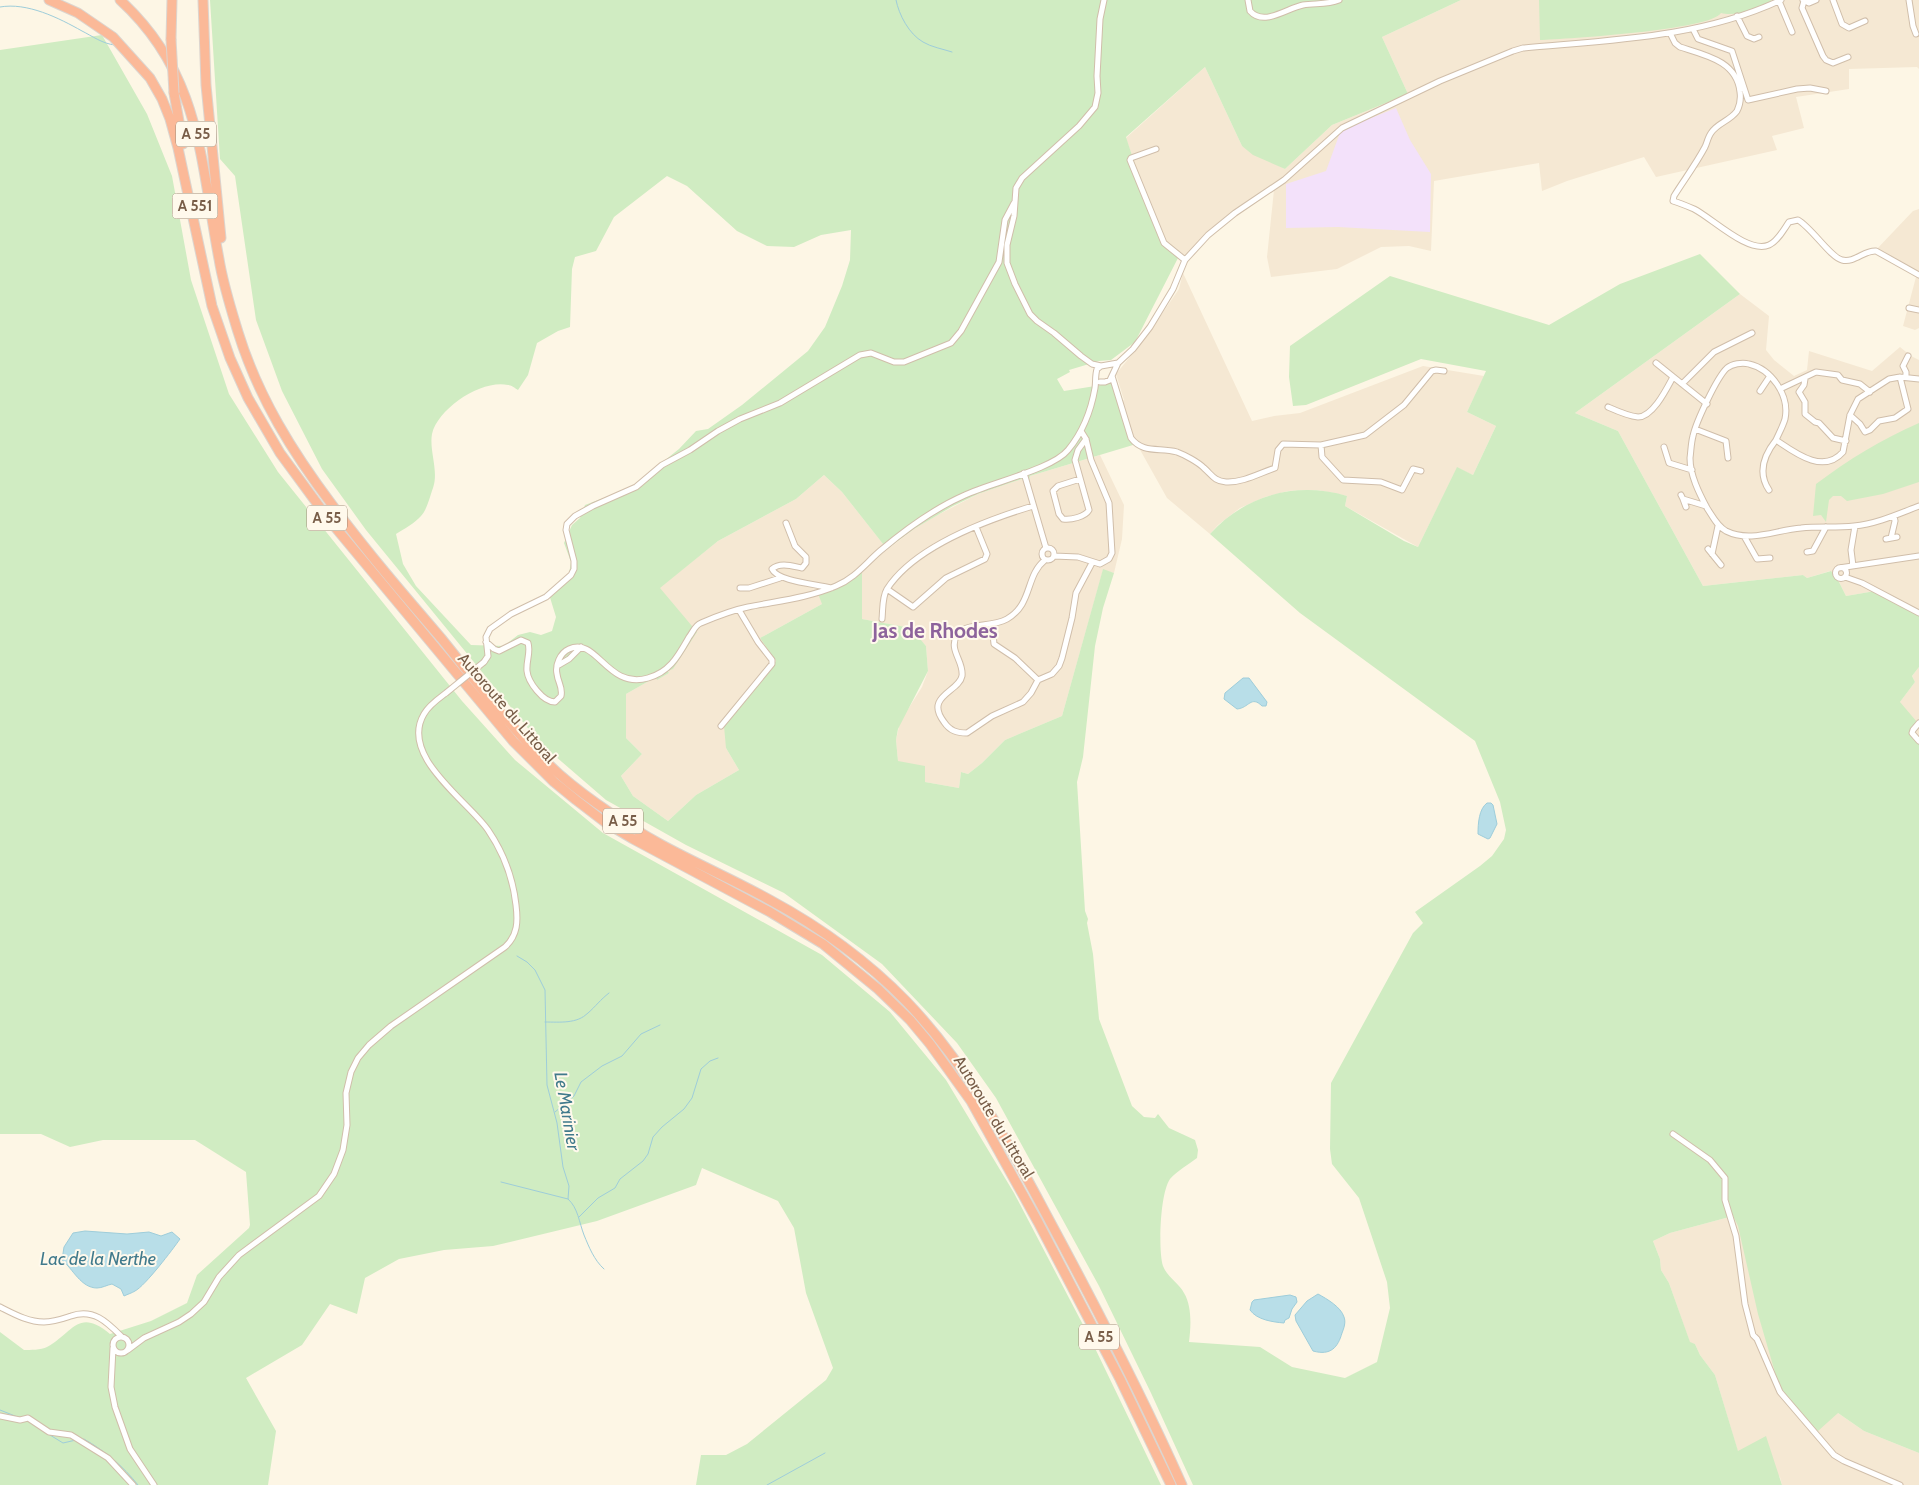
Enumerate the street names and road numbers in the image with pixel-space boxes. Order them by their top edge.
road number: A 55 [176,122,216,146]
road number: A 551 [172,194,218,218]
road number: A 55 [307,506,347,530]
street label: Autoroute du Littoral [454,649,560,767]
road number: A 55 [603,808,643,834]
street label: Autoroute du Littoral [950,1052,1038,1182]
road number: A 55 [1079,1324,1119,1350]

